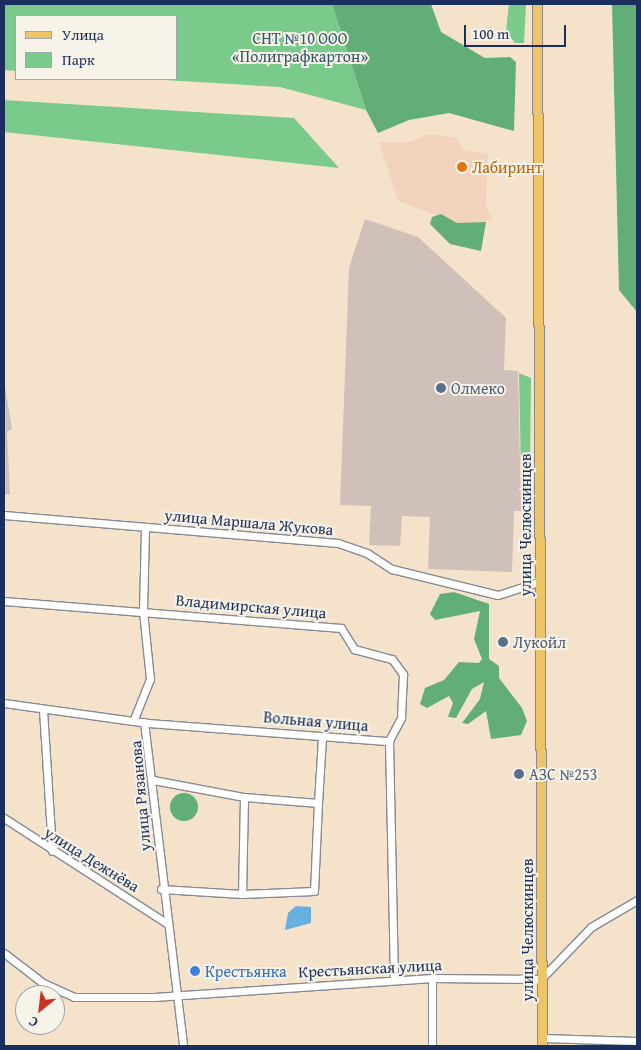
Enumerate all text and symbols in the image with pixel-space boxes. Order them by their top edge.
legend [15,15,178,80]
scale bar [466,15,568,47]
text: 100 m [472,23,509,44]
text: Улица [62,24,104,45]
park label: СНТ №10 ООО «Полиграфкартон» [232,28,368,66]
text: Парк [62,49,95,70]
place label: Лабиринт [472,157,543,177]
marker: Лабиринт [456,161,468,173]
place label: Олмеко [451,378,505,398]
marker: Олмеко [435,382,447,394]
street label: улица Челюскинцев [515,453,535,597]
street label: улица Маршала Жукова [164,505,334,539]
street label: Владимирская улица [175,590,327,622]
place label: Лукойл [513,632,566,652]
marker: Лукойл [497,636,509,648]
street label: Вольная улица [263,707,369,735]
street label: улица Рязанова [126,740,154,852]
place label: АЗС №253 [529,764,597,784]
marker: АЗС №253 [513,768,525,780]
street label: улица Дежнёва [41,822,143,896]
street label: улица Челюскинцев [517,858,537,1002]
street label: Крестьянская улица [298,955,442,981]
place label: Крестьянка [205,961,287,981]
marker: Крестьянка [189,965,201,977]
north arrow [15,985,65,1035]
text: С [25,1012,42,1033]

